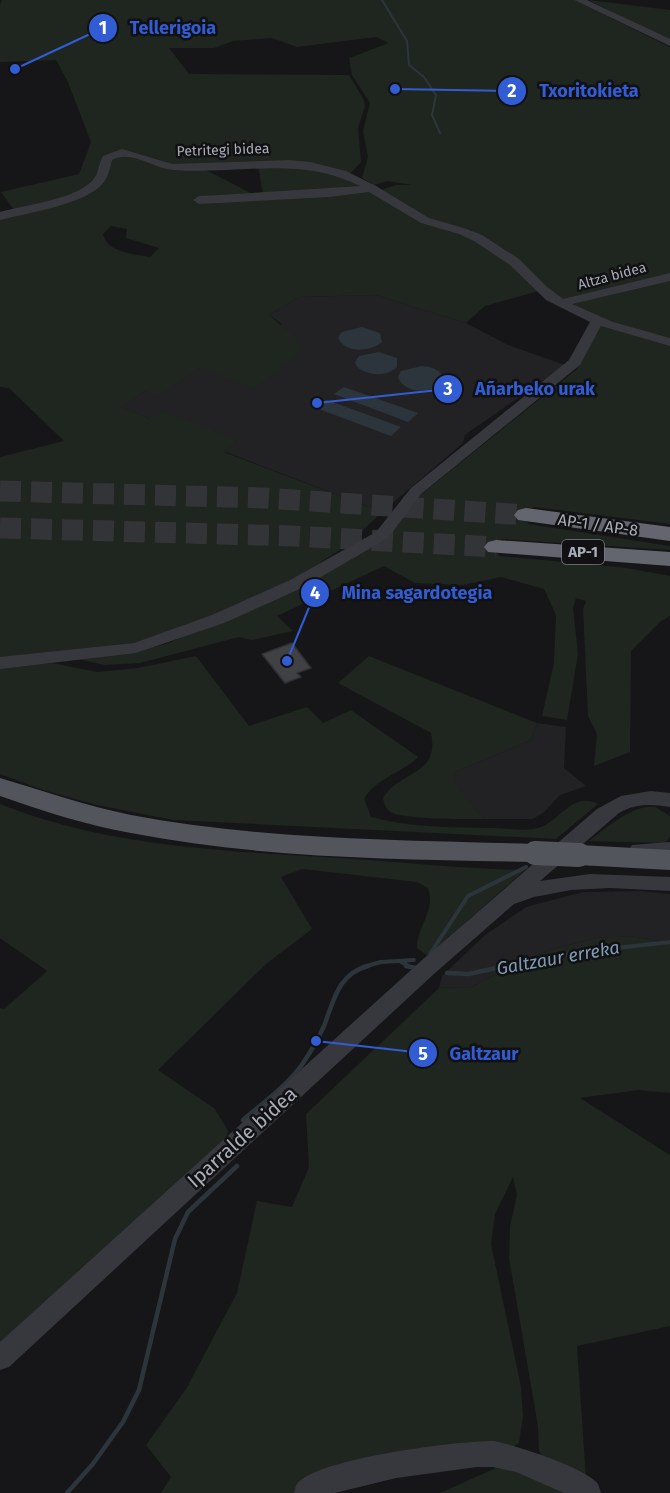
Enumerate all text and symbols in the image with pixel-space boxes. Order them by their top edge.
callout: Tellerigoia [88,10,228,46]
text: 1 [99,17,107,39]
text: Tellerigoia [130,17,216,39]
callout: Txoritokieta [497,73,650,109]
text: 2 [507,80,517,102]
text: Txoritokieta [539,80,639,102]
street label: Petritegi bidea [176,140,270,160]
street label: Altza bidea [576,259,648,293]
callout: Añarbeko urak [433,371,607,407]
text: 3 [442,378,453,400]
text: Añarbeko urak [474,378,596,400]
street label: AP-1 / AP-8 [557,510,639,540]
road number: AP-1 [562,540,604,564]
callout: Mina sagardotegia [300,575,505,611]
text: 4 [310,582,320,604]
text: Mina sagardotegia [342,582,492,604]
water label: Galtzaur erreka [495,936,621,980]
callout: Galtzaur [408,1035,531,1071]
text: 5 [418,1043,428,1065]
text: Galtzaur [450,1043,519,1065]
street label: Iparralde bidea [182,1082,302,1192]

